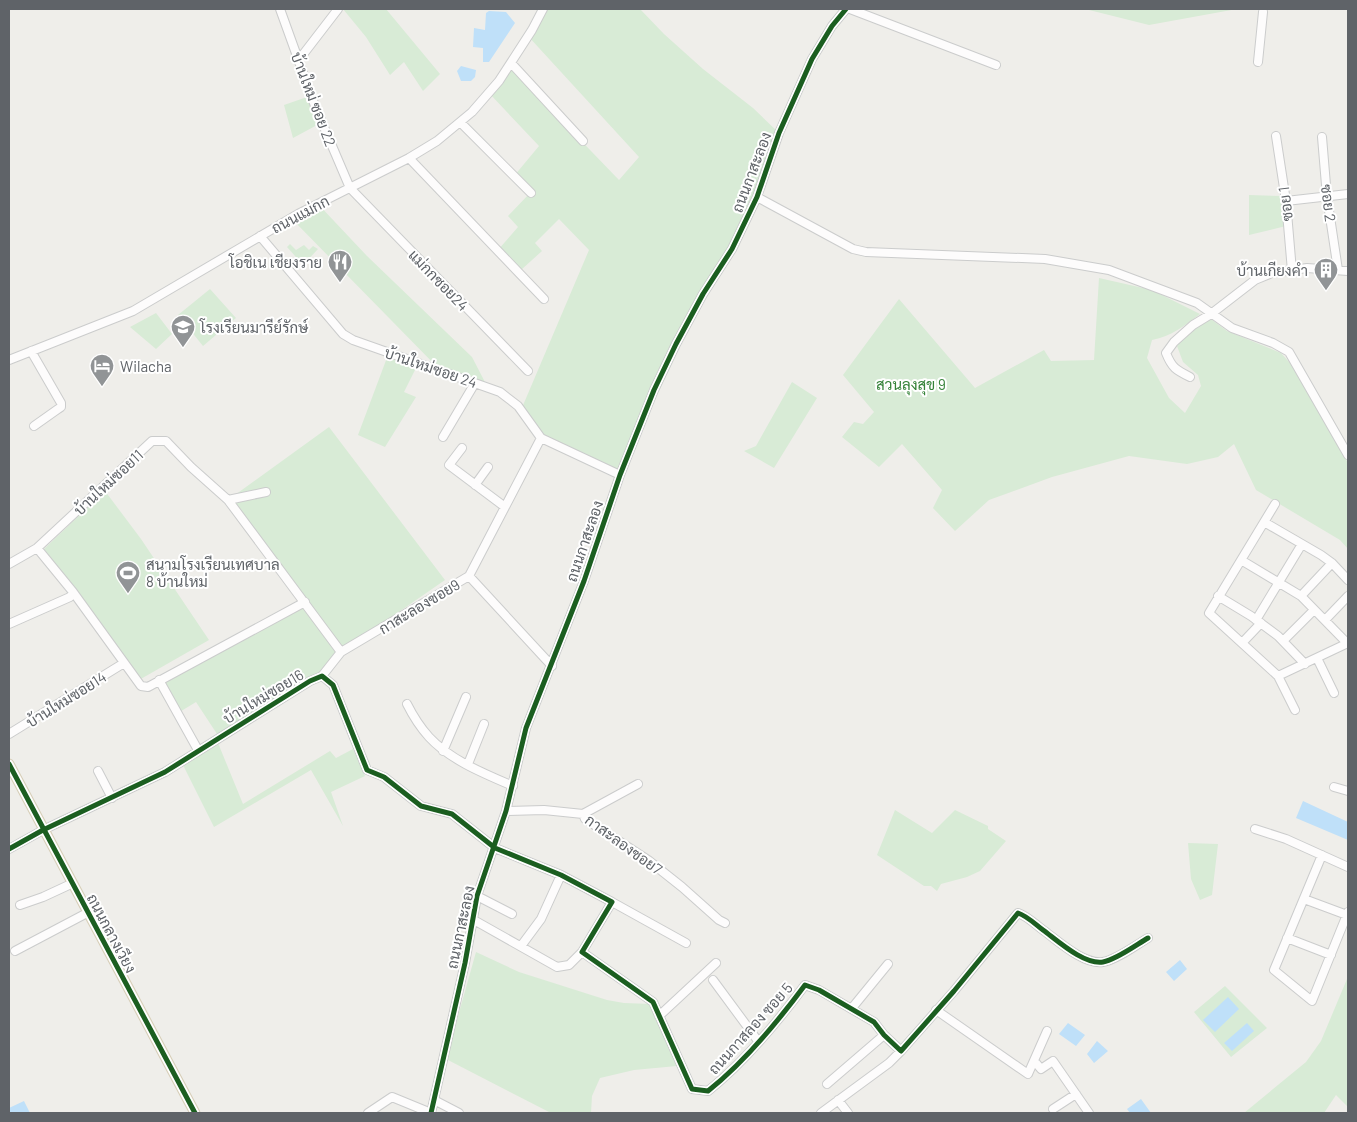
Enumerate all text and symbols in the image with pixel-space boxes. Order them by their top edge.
street label: บ้านใหม่ ซอย 22 [288,49,340,149]
street label: ถนนกาสะลอง [727,129,775,215]
street label: ซอย 2 [1318,183,1340,223]
street label: ซอย 1 [1274,186,1296,222]
street label: ถนนแม่กก [268,191,332,237]
street label: แม่กกซอย24 [405,246,473,314]
restaurant icon: โอชิเน เชียงราย [327,249,353,283]
place label: โอชิเน เชียงราย [228,253,322,271]
building icon: บ้านเกียงคำ [1313,257,1339,291]
place label: บ้านเกียงคำ [1236,261,1308,279]
school or university icon: โรงเรียนมารีย์รักษ์ [170,314,196,348]
place label: โรงเรียนมารีย์รักษ์ [199,318,309,336]
street label: บ้านใหม่ซอย 24 [382,343,480,391]
hotel icon: Wilacha [89,353,115,387]
place label: Wilacha [120,357,172,375]
park label: สวนลุงสุข 9 [876,375,946,396]
street label: บ้านใหม่ซอย11 [70,445,146,519]
street label: ถนนกาสะลอง [562,498,606,584]
place label: สนามโรงเรียนเทศบาล 8 บ้านใหม่ [146,555,280,590]
sports icon: สนามโรงเรียนเทศบาล 8 บ้านใหม่ [115,560,141,594]
street label: กาสะลองซอย9 [375,575,463,637]
street label: บ้านใหม่ซอย16 [220,665,306,727]
street label: บ้านใหม่ซอย14 [23,667,109,731]
street label: กาสะลองซอย7 [582,810,666,878]
street label: ถนนกาสะลอง [442,884,478,970]
street label: ถนนกลางเวียง [84,890,140,976]
street label: ถนนกาสลอง ซอย 5 [704,978,796,1078]

